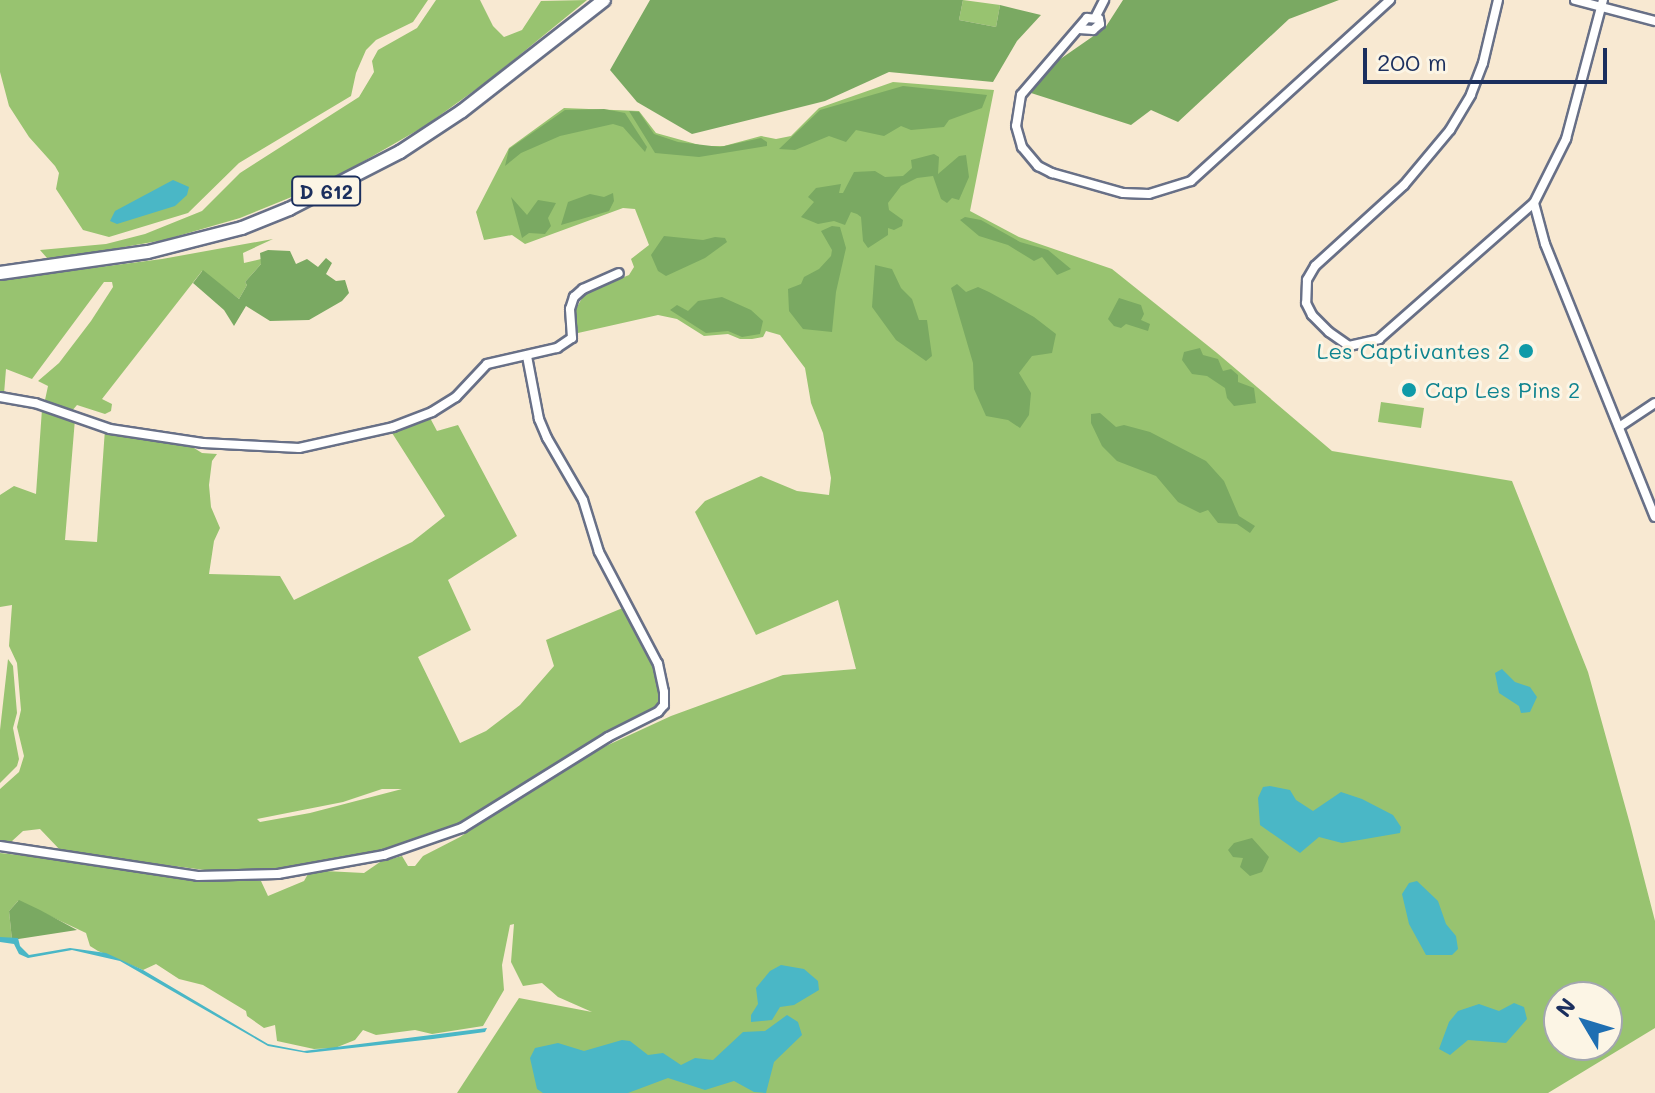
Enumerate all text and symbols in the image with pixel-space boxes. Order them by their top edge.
scale bar [1367,32,1611,82]
text: 200 m [1377,46,1447,77]
road number: D 612 [290,175,362,207]
place label: Les Captivantes 2 [1317,338,1510,364]
marker: Les Captivantes 2 [1517,342,1535,360]
place label: Cap Les Pins 2 [1425,377,1580,403]
marker: Cap Les Pins 2 [1400,381,1418,399]
north arrow [1543,981,1623,1061]
text: N [1549,992,1582,1023]

